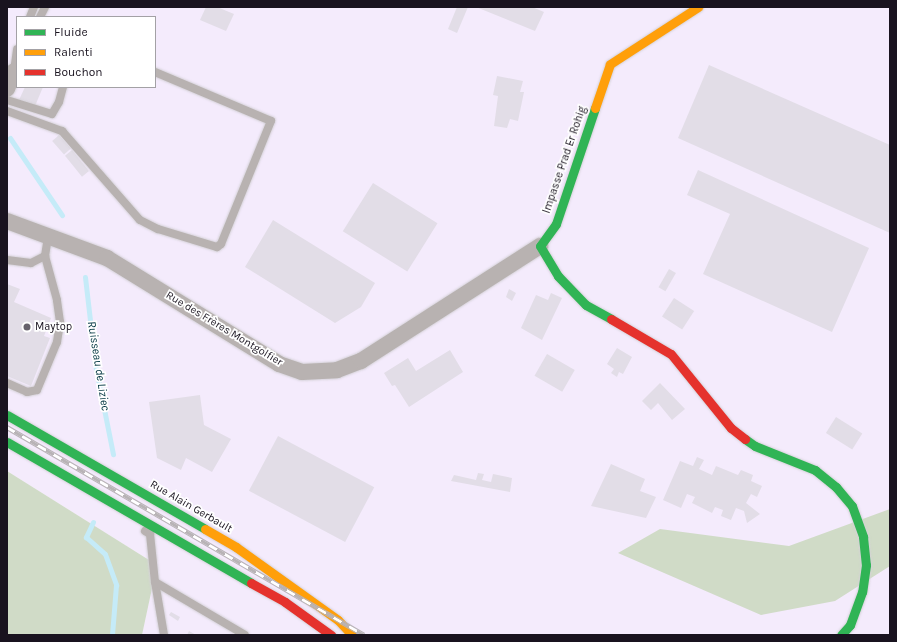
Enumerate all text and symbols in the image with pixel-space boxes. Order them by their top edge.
legend [16,16,156,88]
text: Fluide [54,25,88,39]
text: Ralenti [54,45,93,59]
text: Bouchon [54,65,103,79]
street label: Impasse Prad Er Rohig [540,105,590,215]
street label: Rue des Frères Montgolfier [163,289,285,369]
place label: Maytop [35,320,72,334]
water label: Ruisseau de Liziec [84,320,112,412]
marker: Maytop [22,322,32,332]
street label: Rue Alain Gerbault [148,478,234,536]

